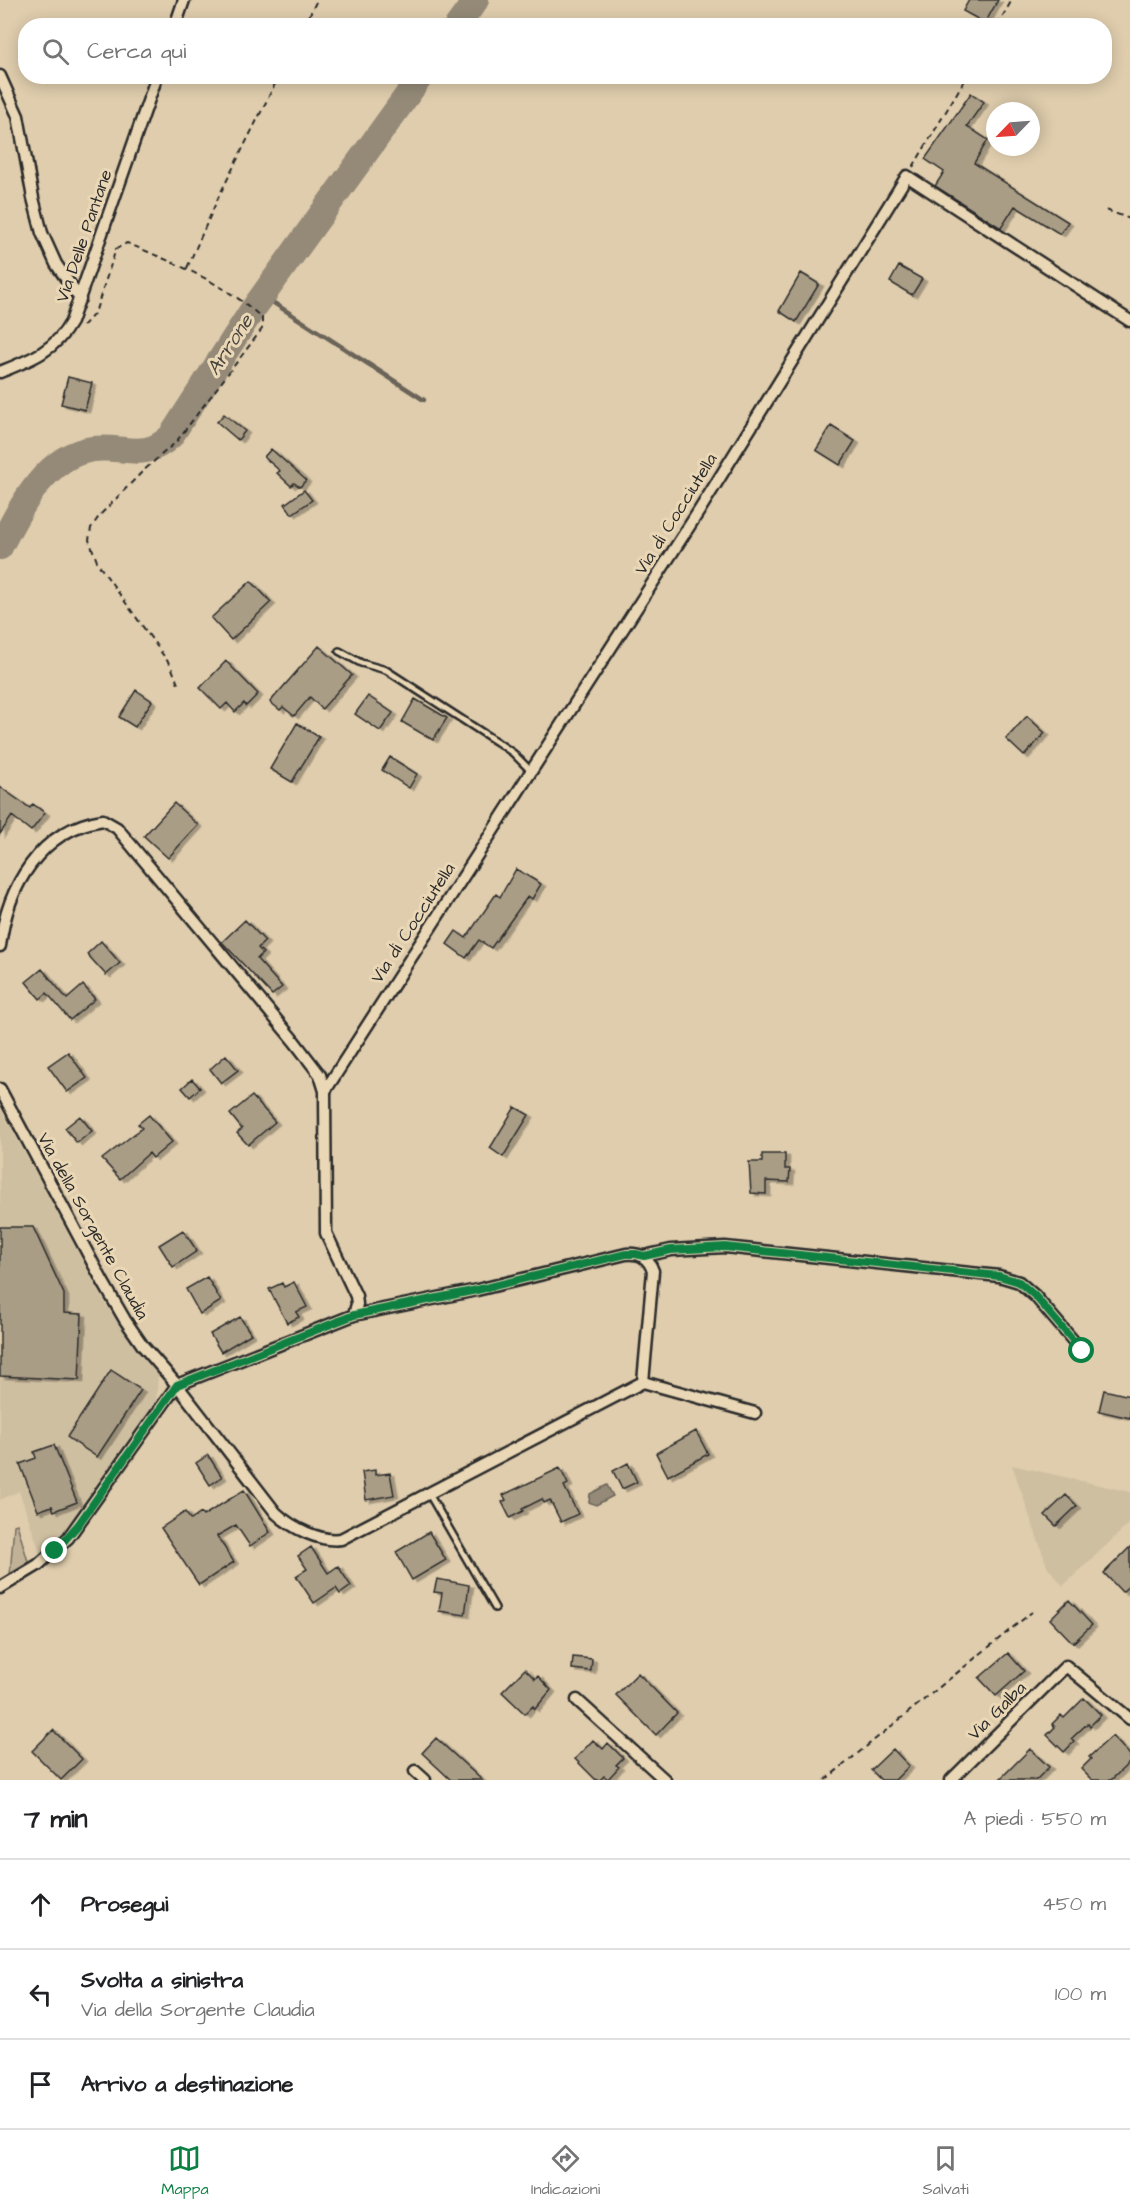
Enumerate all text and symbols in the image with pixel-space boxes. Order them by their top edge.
search box [18,18,1112,84]
icon: search [39,35,72,68]
text: Cerca qui [87,36,186,67]
north arrow [986,102,1040,156]
street label: Via Delle Pantane [50,166,119,306]
water label: Arrone [200,308,261,381]
street label: Via di Cocciutella [629,448,723,580]
street label: Via di Cocciutella [365,858,461,988]
street label: Via della Sorgente Claudia [30,1128,155,1324]
route start [1068,1337,1094,1363]
route end [41,1537,67,1563]
street label: Via Galba [962,1676,1032,1746]
text: 7 min [24,1801,88,1837]
text: A piedi · 550 m [964,1805,1106,1833]
icon: ahead [24,1888,57,1921]
text: Prosegui [81,1889,168,1920]
text: 450 m [1042,1890,1106,1918]
text: Svolta a sinistra [81,1965,243,1996]
icon: left [24,1978,57,2011]
text: 100 m [1055,1980,1106,2008]
text: Via della Sorgente Claudia [81,1996,315,2024]
icon: arrive [24,2068,57,2101]
text: Arrivo a destinazione [81,2069,293,2100]
tab: Mappa [161,2142,209,2200]
tab: Indicazioni [531,2142,600,2200]
tab: Salvati [923,2142,969,2200]

